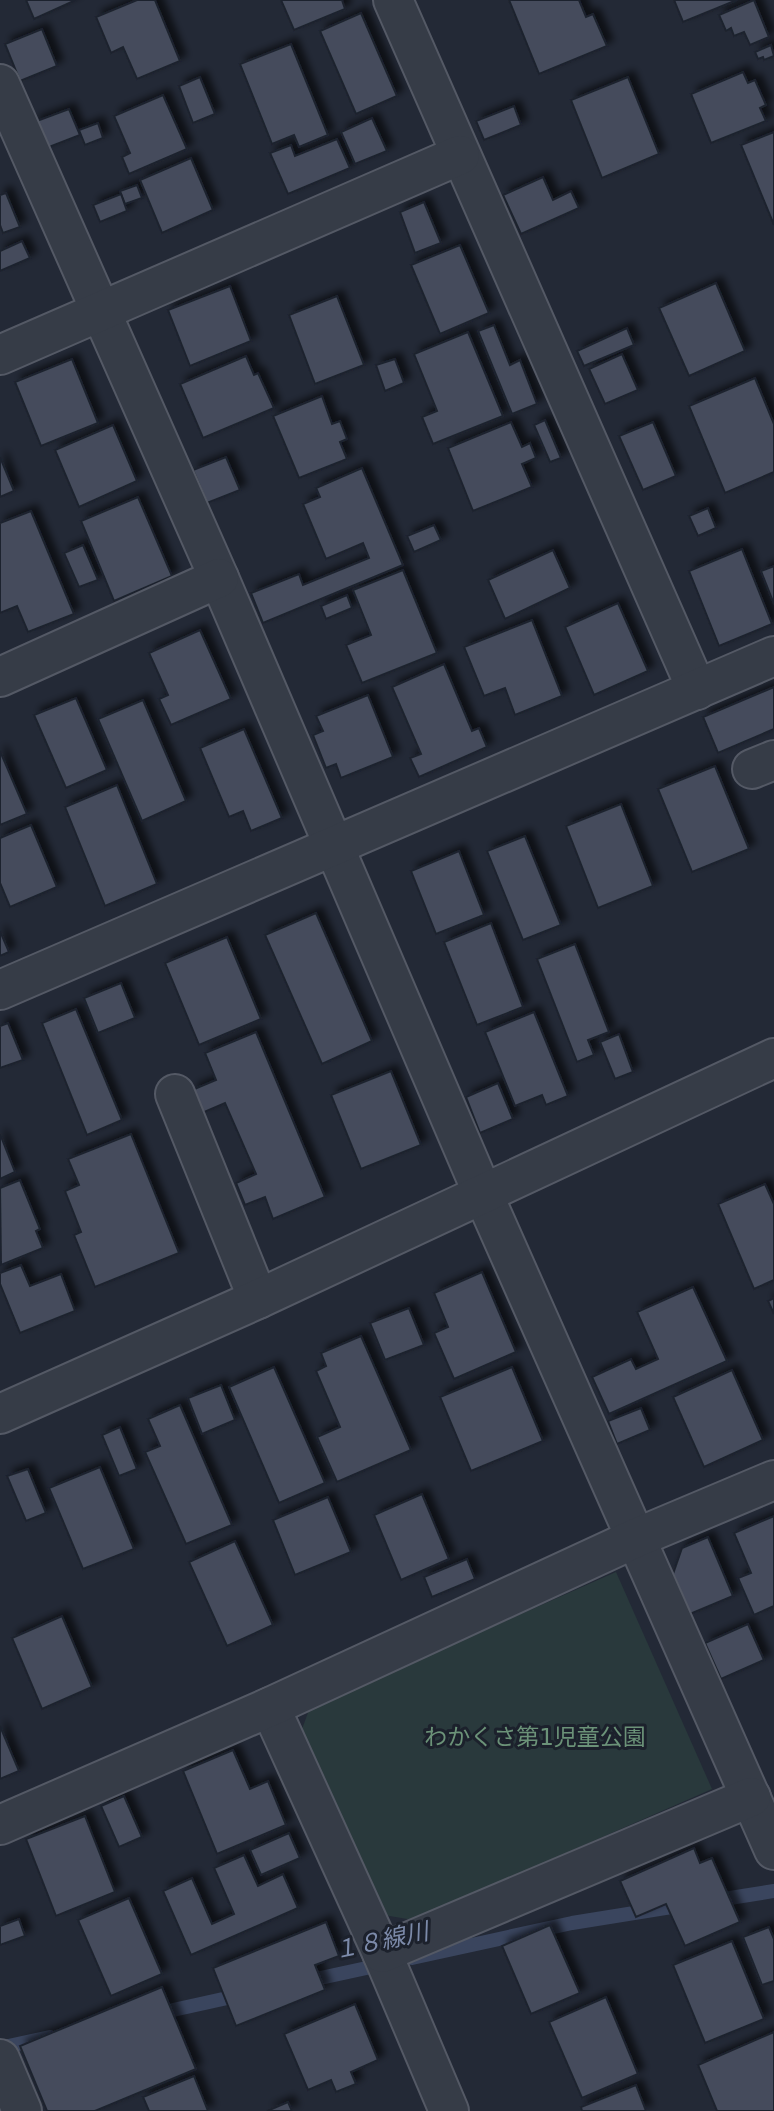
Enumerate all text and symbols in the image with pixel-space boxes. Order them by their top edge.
park label: わかくさ第1児童公園 [424,1724,646,1750]
water label: １８線川 [331,1917,434,1965]

